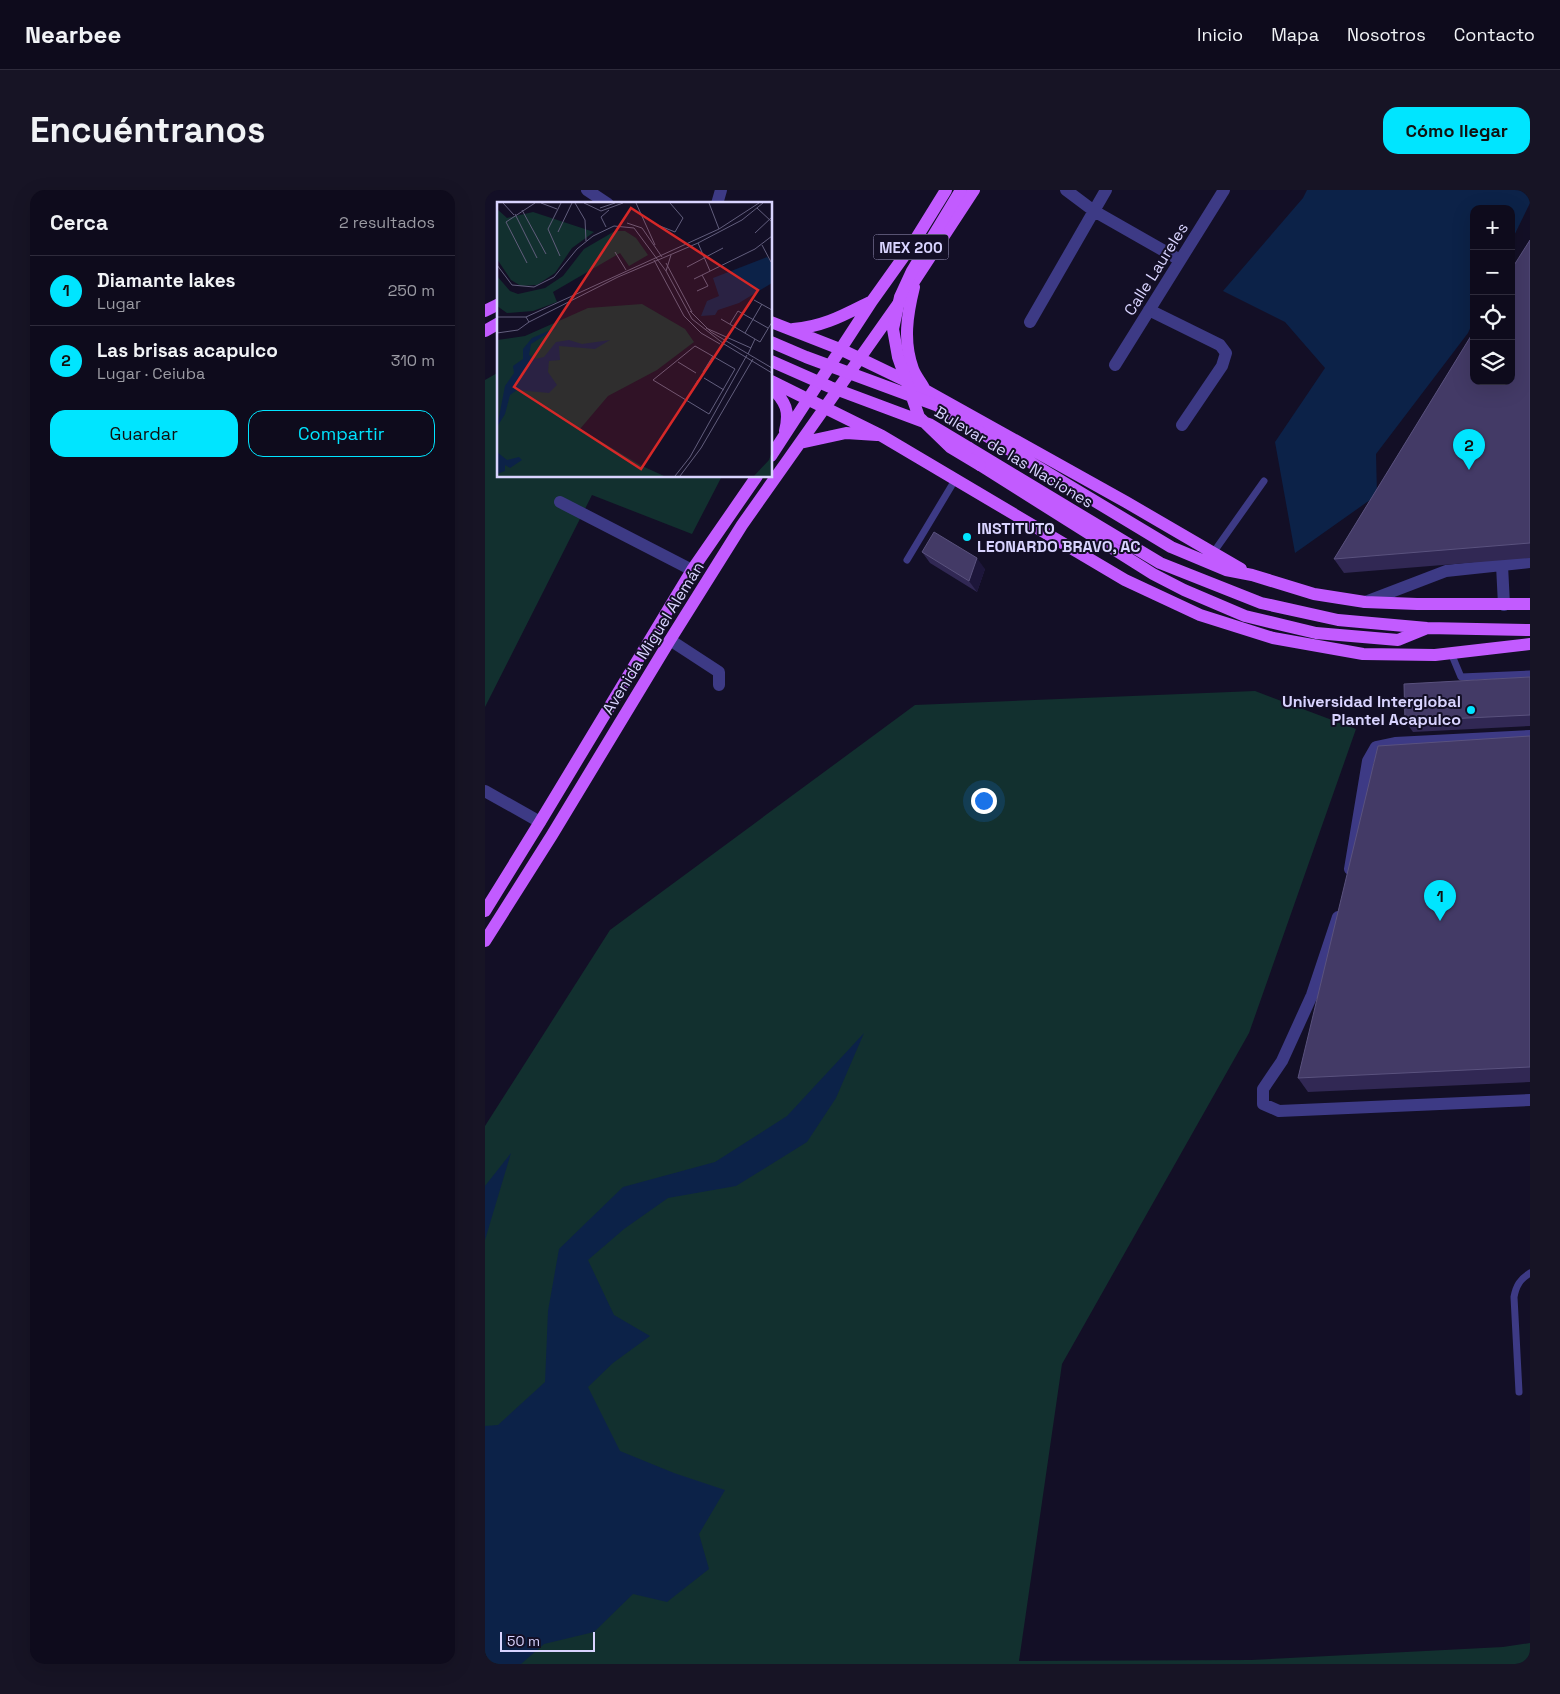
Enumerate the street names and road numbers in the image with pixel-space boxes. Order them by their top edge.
street label: Calle Laureles [1119,219,1193,319]
road number: MEX 200 [873,234,949,260]
street label: Bulevar de las Naciones [931,401,1097,513]
street label: Avenida Miguel Alemán [597,558,709,718]

